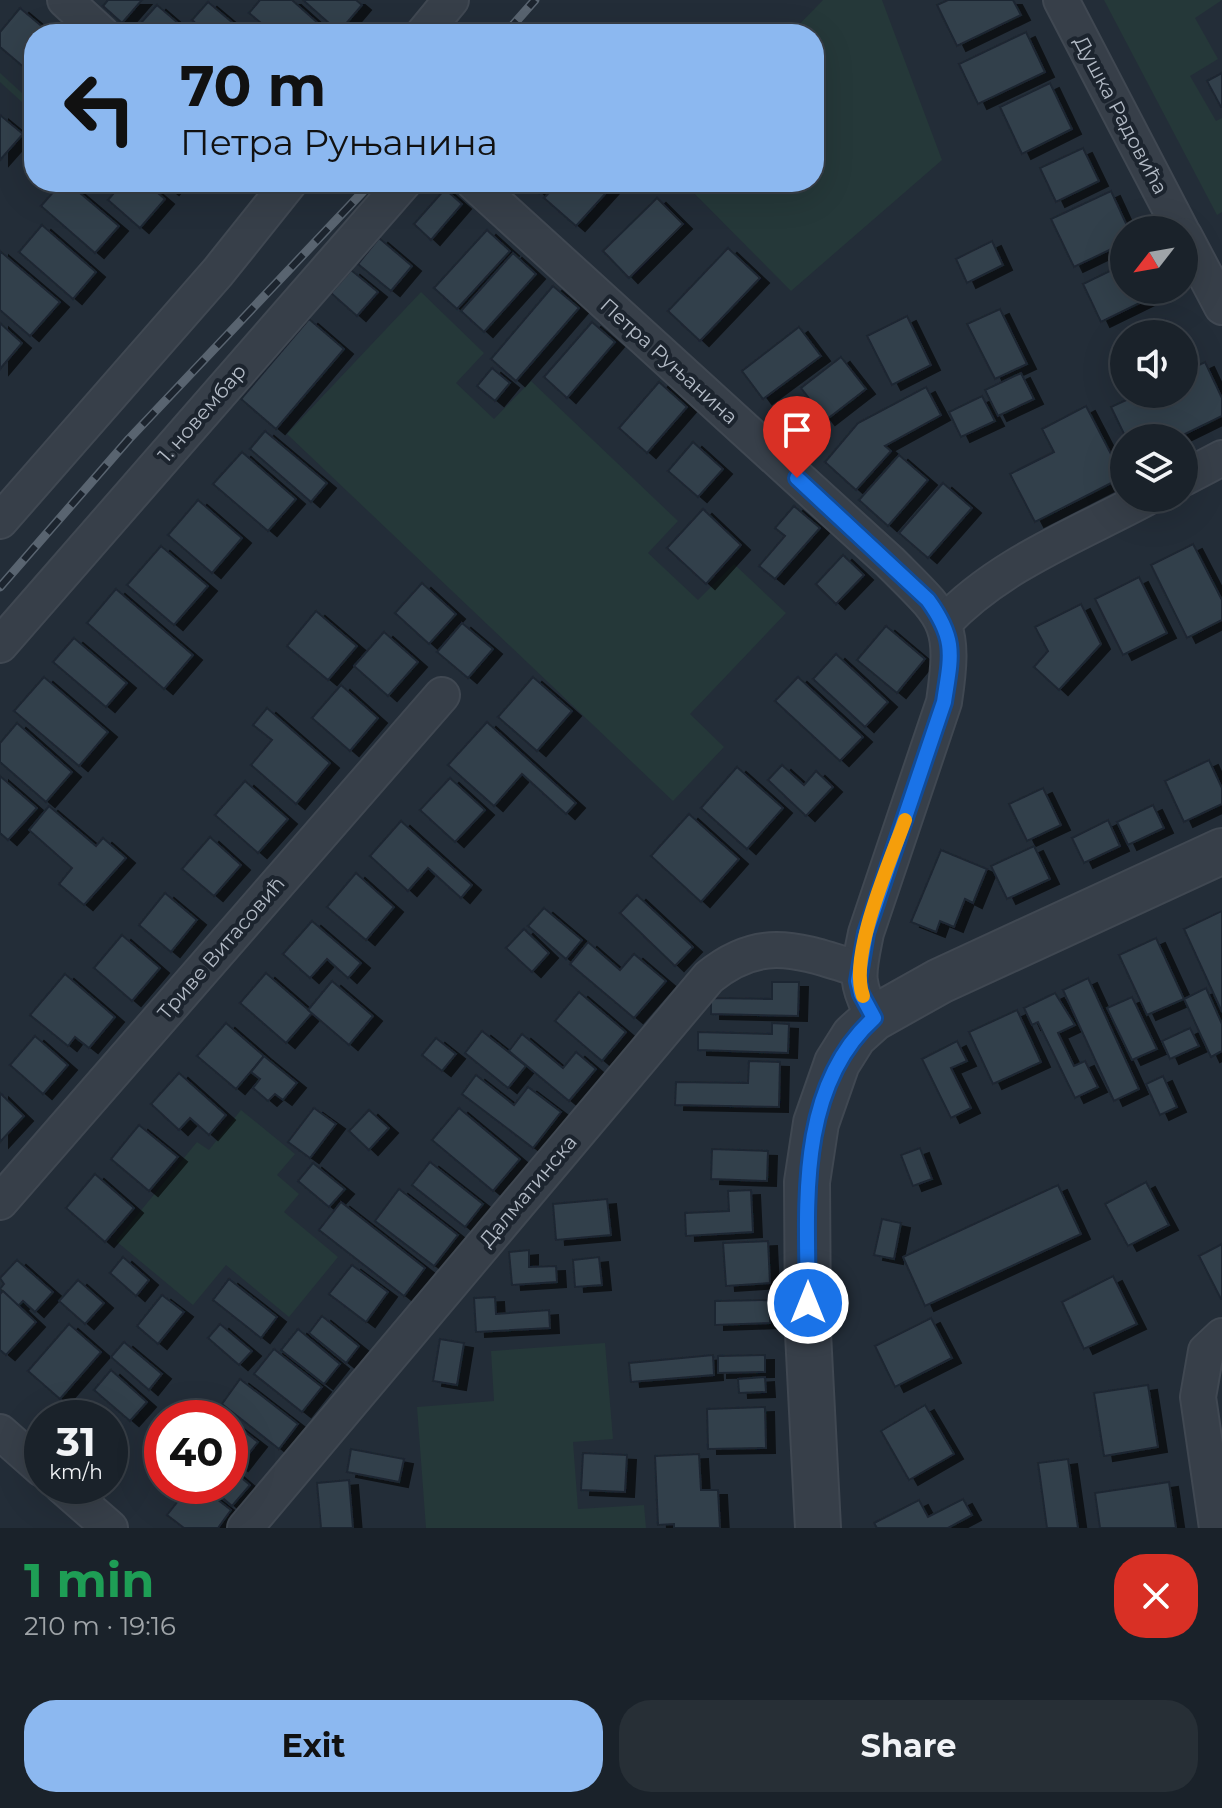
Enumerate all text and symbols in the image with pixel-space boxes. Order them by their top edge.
street label: Душка Радовића [1069,32,1173,198]
text: 70 m [180,52,326,120]
icon: left [48,56,152,160]
text: Петра Руњанина [180,120,498,164]
north arrow [1110,216,1198,304]
map controls [1110,216,1198,512]
street label: Петра Руњанина [595,293,743,429]
button: sound [1110,320,1198,408]
street label: 1. новембар [153,359,251,467]
pin [763,396,831,478]
icon: arrive [775,408,819,452]
button: layers [1110,424,1198,512]
street label: Триве Витасовић [152,872,290,1024]
street label: Далматинска [474,1130,582,1252]
position arrow [766,1261,850,1345]
speed limit sign: 40 [144,1400,248,1504]
text: 31 [56,1417,96,1466]
text: km/h [49,1460,103,1484]
text: 1 min [24,1551,154,1609]
button: close [1114,1554,1198,1638]
text: 210 m · 19:16 [24,1610,176,1642]
button: Exit [24,1700,603,1792]
button: Share [619,1700,1198,1792]

